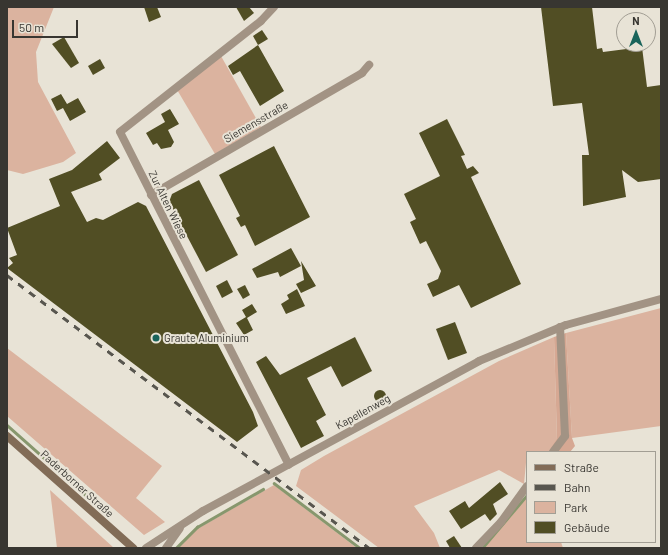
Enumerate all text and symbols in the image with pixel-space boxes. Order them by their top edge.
scale bar [14,12,80,38]
north arrow [616,12,656,52]
text: N [632,14,640,27]
text: 50 m [19,20,44,34]
street label: Siemensstraße [222,98,290,146]
street label: Zur Alten Wiese [146,169,190,241]
place label: Graute Aluminium [164,331,249,345]
marker: Graute Aluminium [151,333,161,343]
street label: Kapellenweg [333,392,393,432]
street label: Paderborner Straße [38,448,116,520]
legend [526,451,656,543]
text: Straße [564,460,599,474]
text: Bahn [564,480,591,494]
text: Park [564,500,588,514]
text: Gebäude [564,520,610,534]

